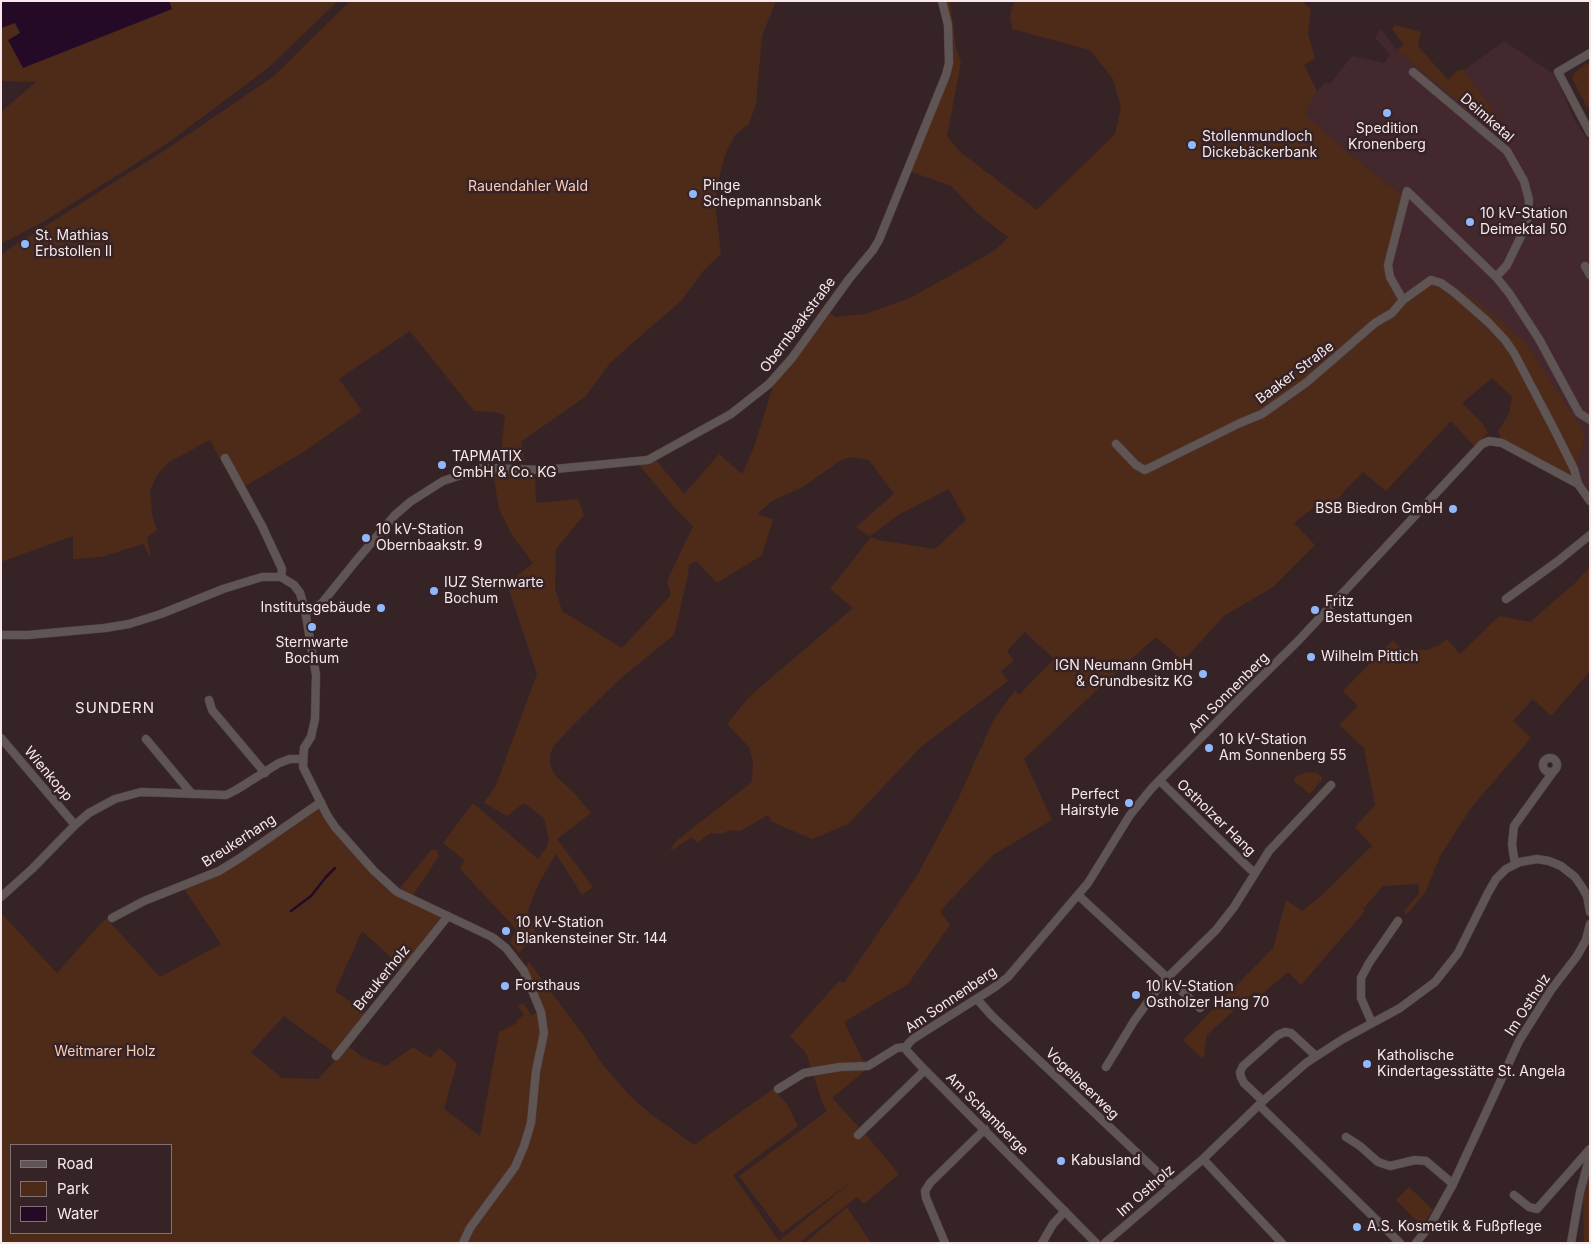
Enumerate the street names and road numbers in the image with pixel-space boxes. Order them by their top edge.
street label: Deimketal [1457,90,1517,146]
street label: Obernbaakstraße [757,274,839,376]
street label: Baaker Straße [1253,338,1337,408]
street label: Am Sonnenberg [1185,649,1273,737]
street label: Wienkopp [20,743,76,805]
street label: Ostholzer Hang [1173,776,1259,860]
street label: Breukerhang [199,811,279,871]
street label: Breukerholz [350,942,414,1014]
street label: Am Sonnenberg [902,963,1000,1037]
street label: Im Ostholz [1502,971,1554,1039]
street label: Vogelbeerweg [1042,1045,1122,1123]
street label: Am Schamberge [942,1069,1032,1159]
street label: Im Ostholz [1114,1162,1178,1220]

